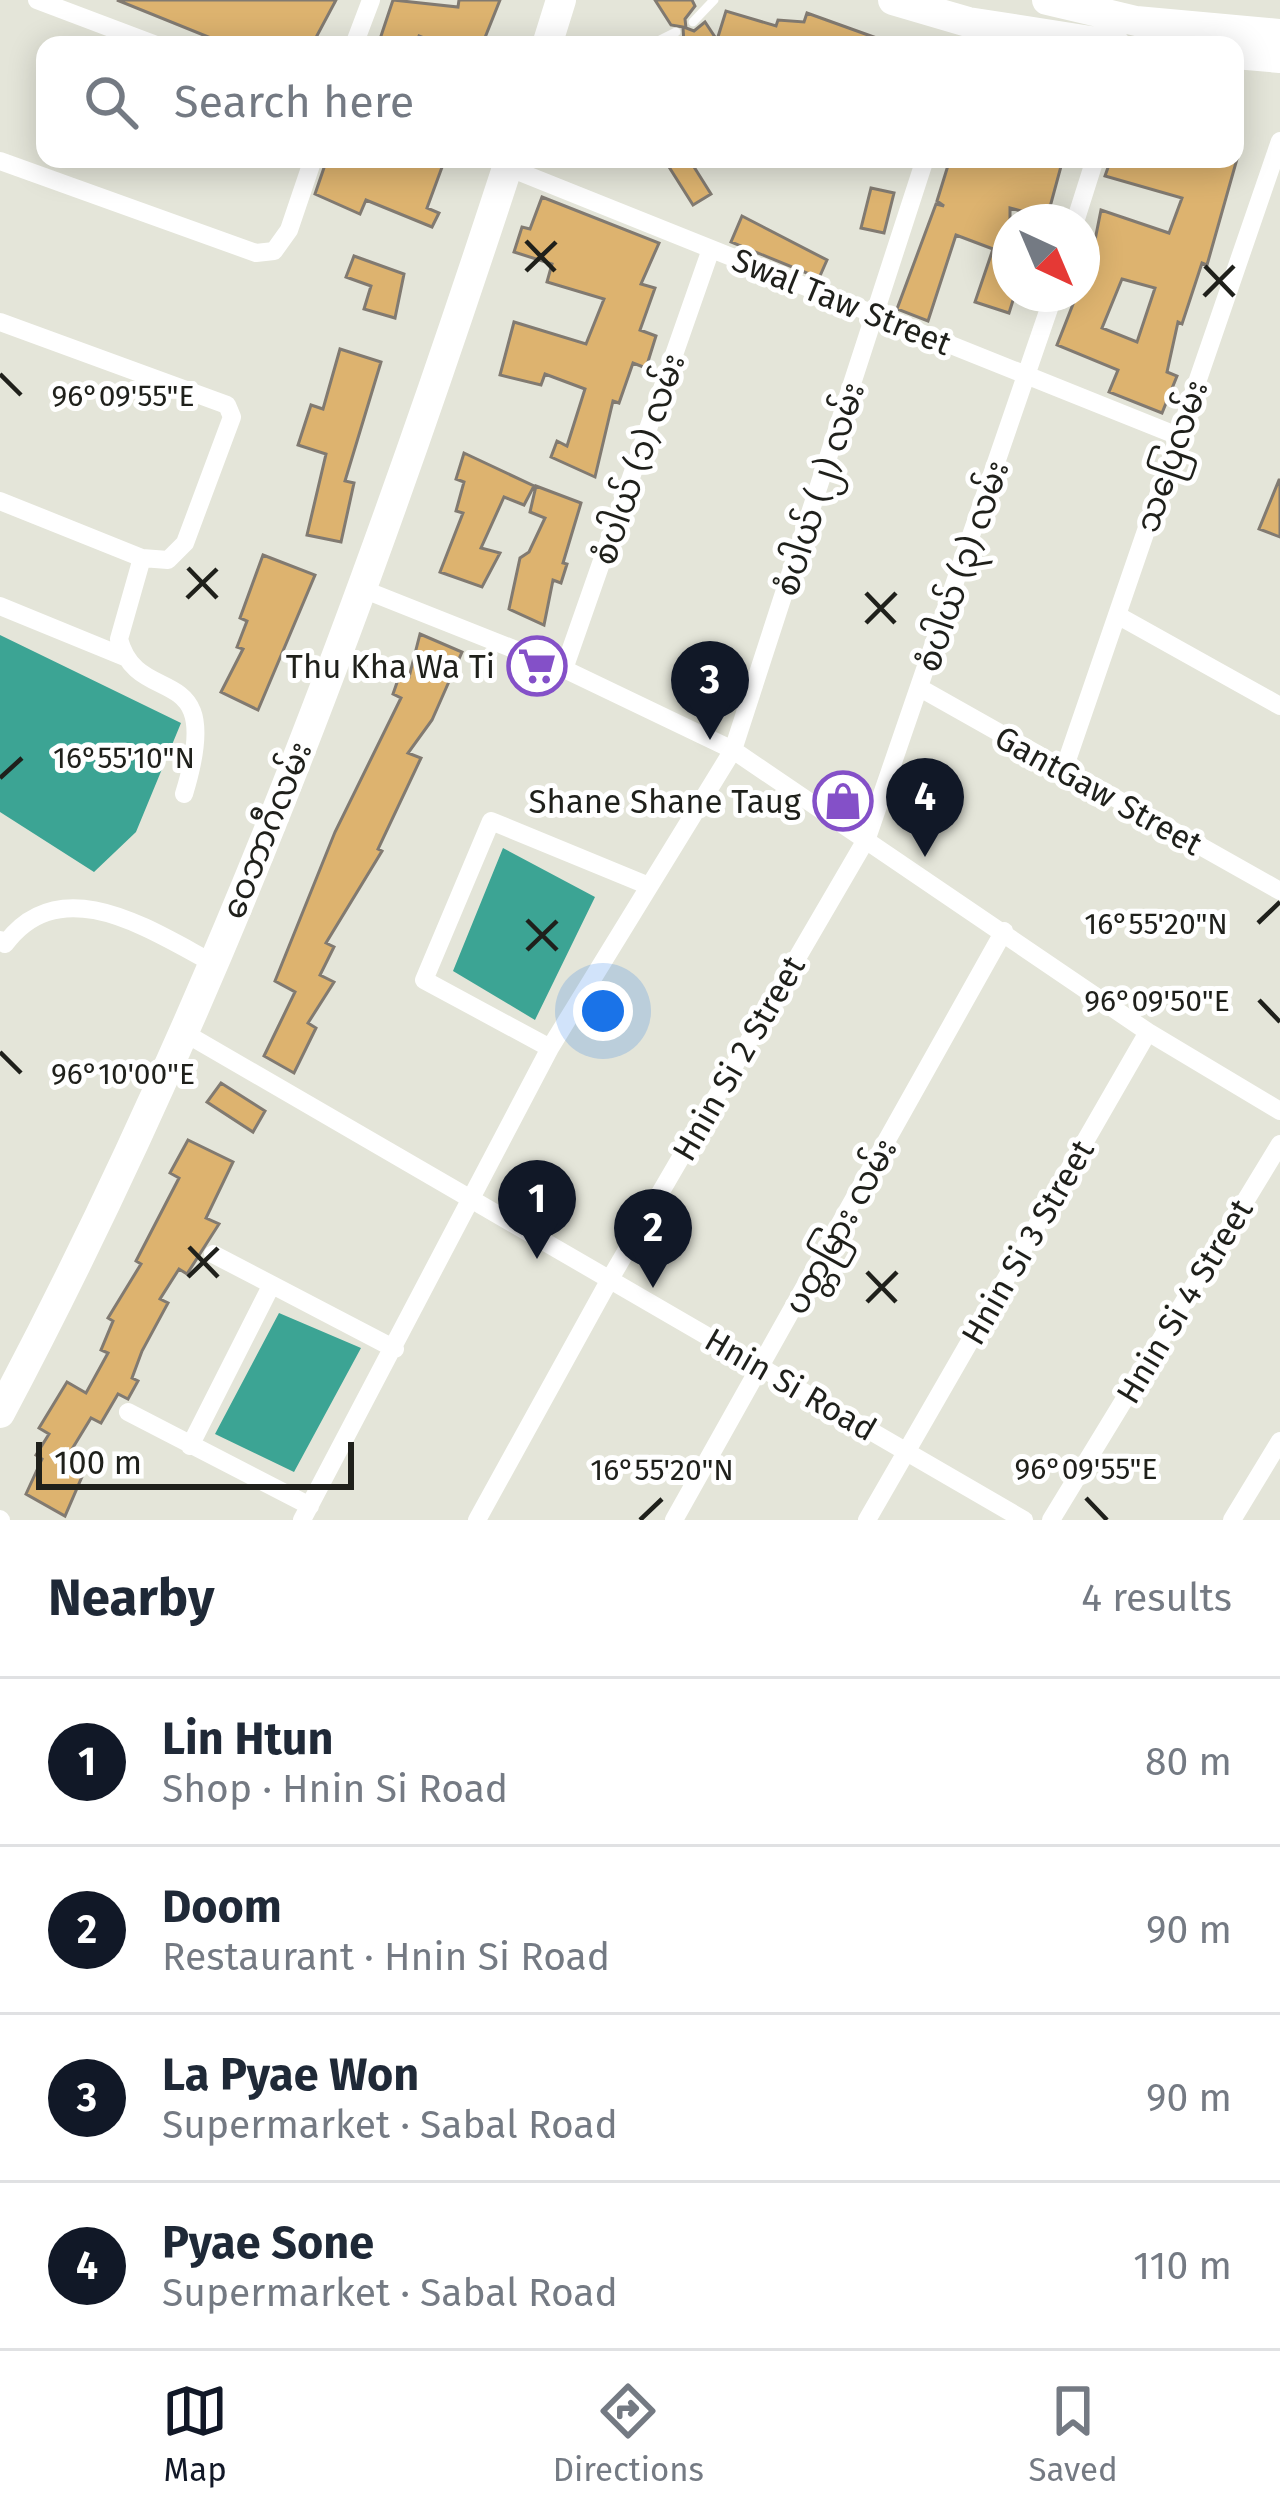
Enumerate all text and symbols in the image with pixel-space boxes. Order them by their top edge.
search box [36,36,1244,168]
icon: search [78,69,144,135]
text: Search here [174,75,414,129]
north arrow [992,204,1100,312]
street label: Swal Taw Street [726,240,957,364]
street label: စံပါယ် (၁) လမ်း [581,347,694,570]
street label: သပြေလမ်း [1124,374,1222,540]
street label: စံပါယ် (၂) လမ်း [764,376,879,603]
text: 96°09'55"E [52,378,194,414]
street label: စံပါယ် (၃) လမ်း [905,455,1023,679]
supermarket icon: Thu Kha Wa Ti [506,635,568,697]
pin: 3 [671,641,749,740]
place label: Thu Kha Wa Ti [286,647,495,687]
street label: GantGaw Street [988,717,1209,864]
street label: ဝေဘာဂီလမ်း [210,735,321,925]
text: 16°55'10"N [53,740,195,776]
pin: 4 [886,758,964,857]
shop icon: Shane Shane Taug [812,770,874,832]
place label: Shane Shane Taug [529,782,802,822]
text: 16°55'20"N [1084,906,1228,942]
street label: Hnin Si 2 Street [664,949,814,1168]
your location [573,981,633,1041]
text: 96°09'50"E [1084,983,1230,1019]
text: 96°10'00"E [51,1056,195,1092]
street label: ပတ္တမြား လမ်း [773,1130,911,1325]
street label: Hnin Si 3 Street [953,1133,1103,1352]
pin: 1 [498,1160,576,1259]
pin: 2 [614,1189,692,1288]
street label: Hnin Si 4 Street [1108,1192,1262,1411]
street label: Hnin Si Road [698,1320,883,1450]
scale bar [36,1436,354,1489]
text: 100 m [54,1443,142,1483]
text: 96°09'55"E [1015,1451,1157,1487]
text: 16°55'20"N [590,1452,734,1488]
text: Nearby [48,1567,214,1629]
text: 4 results [1081,1575,1232,1621]
text: Lin Htun [162,1712,333,1766]
text: 1 [78,1739,96,1785]
text: 80 m [1145,1739,1232,1785]
text: Shop · Hnin Si Road [162,1766,508,1812]
text: Doom [162,1880,282,1934]
text: 2 [77,1907,97,1953]
text: 90 m [1146,1907,1232,1953]
text: Restaurant · Hnin Si Road [162,1934,610,1980]
text: La Pyae Won [162,2048,419,2102]
text: 3 [77,2075,97,2121]
text: 90 m [1146,2075,1232,2121]
text: Supermarket · Sabal Road [162,2102,618,2148]
text: Pyae Sone [162,2216,374,2270]
text: 4 [76,2243,98,2289]
text: 110 m [1133,2243,1232,2289]
text: Supermarket · Sabal Road [162,2270,618,2316]
tab: Map [162,2378,228,2490]
tab: Directions [553,2378,704,2490]
tab: Saved [1028,2378,1118,2490]

